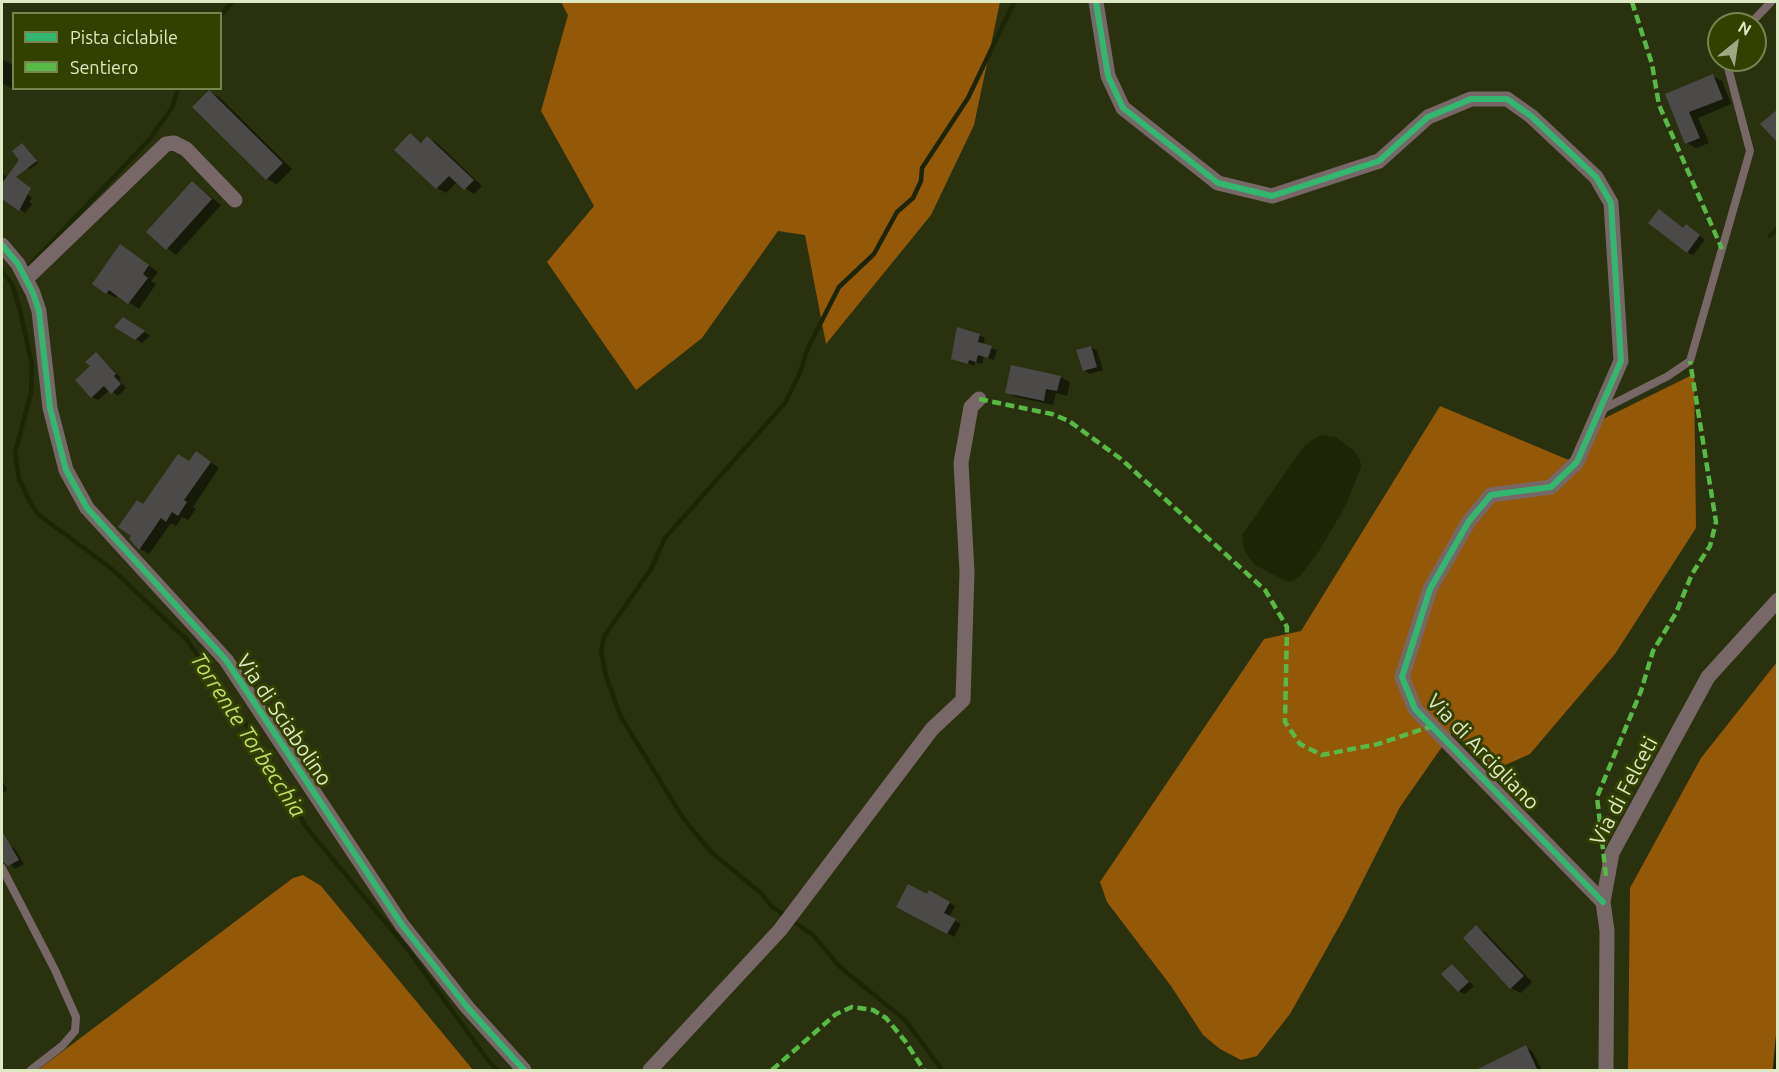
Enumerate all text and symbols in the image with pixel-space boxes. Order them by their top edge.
legend [12,12,222,90]
north arrow [1707,12,1767,72]
text: N [1735,17,1755,39]
text: Pista ciclabile [70,27,178,47]
text: Sentiero [70,57,138,77]
water label: Torrente Torbecchia [185,648,311,822]
street label: Via di Sciabolino [231,650,337,790]
street label: Via di Arcigliano [1421,689,1545,815]
street label: Via di Felceti [1585,732,1663,850]

